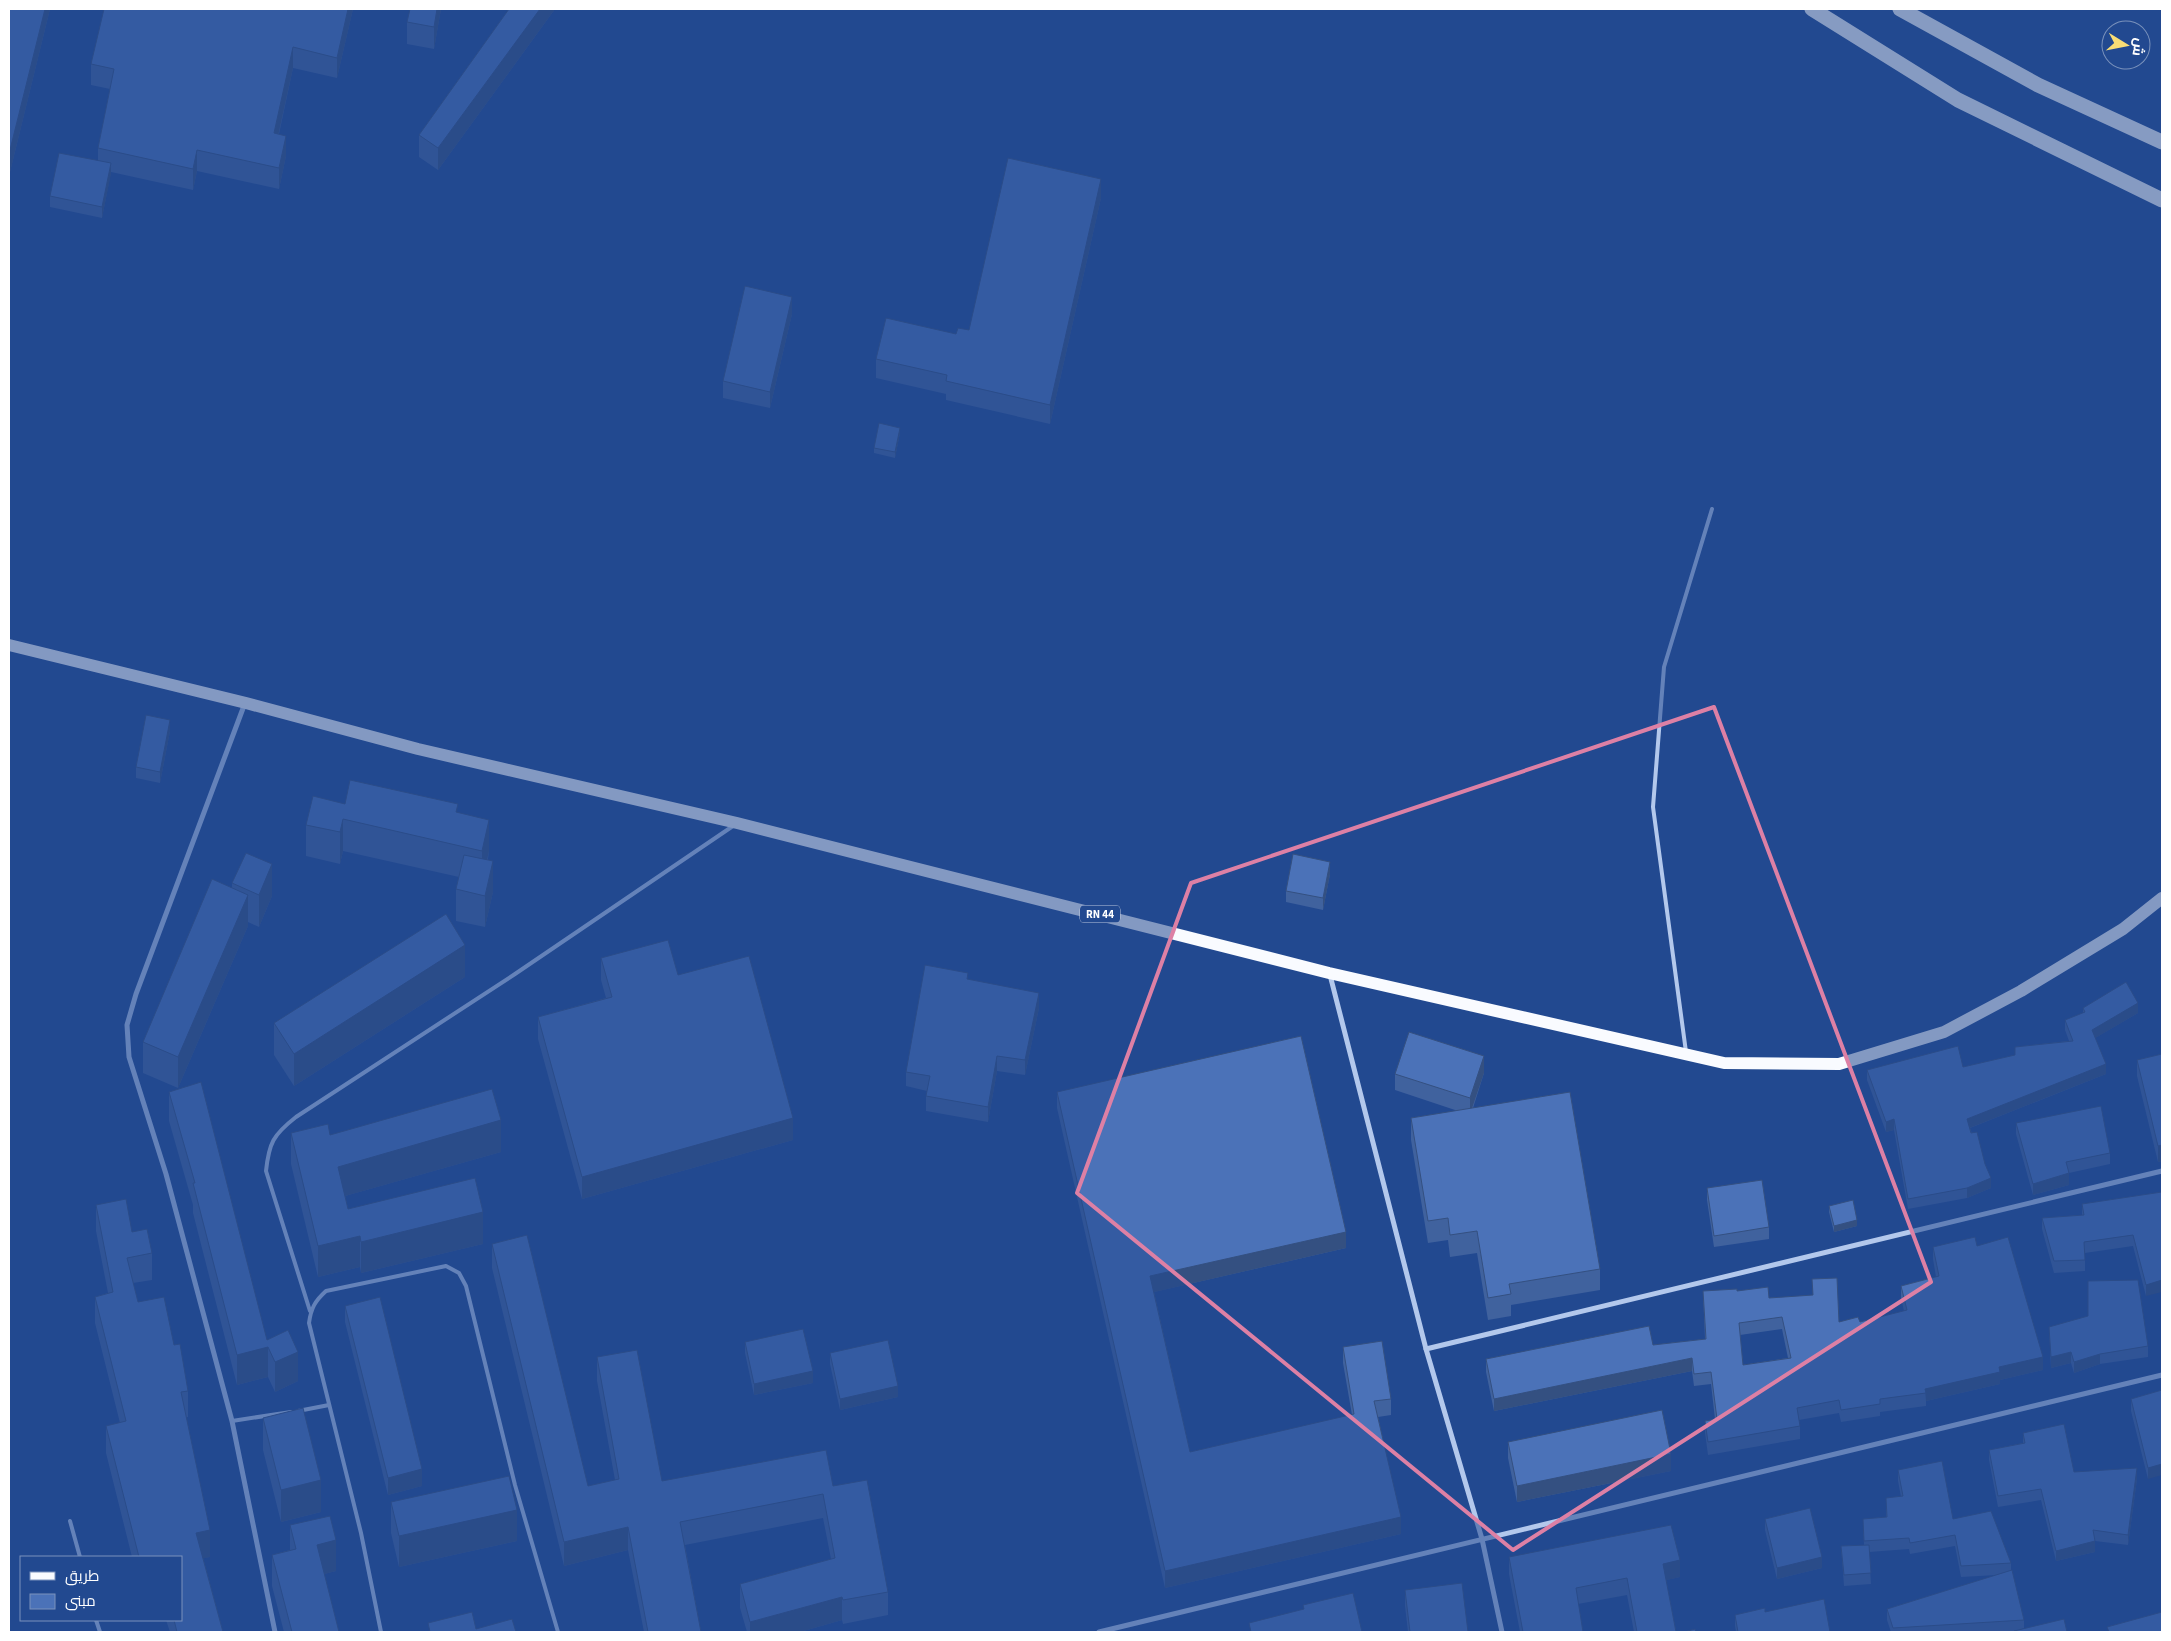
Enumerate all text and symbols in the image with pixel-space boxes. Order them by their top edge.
north arrow [2101,20,2151,70]
text: ش [2126,36,2149,58]
road number: RN 44 [1080,906,1120,922]
legend [20,1556,182,1621]
text: طريق [65,1566,99,1587]
text: مبنى [65,1591,96,1612]

